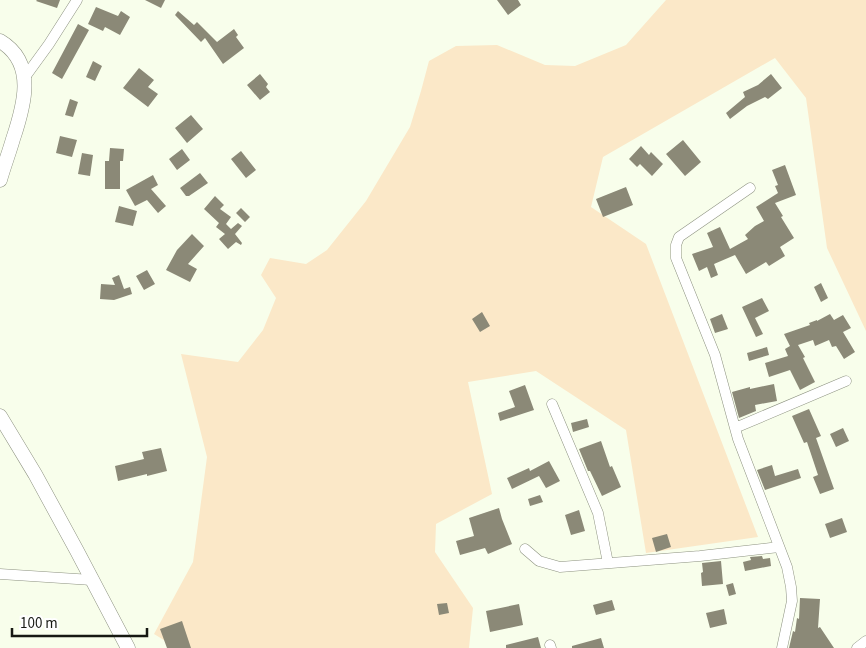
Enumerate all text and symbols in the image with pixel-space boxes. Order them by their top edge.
scale bar [12,606,148,638]
text: 100 m [20,613,58,634]

